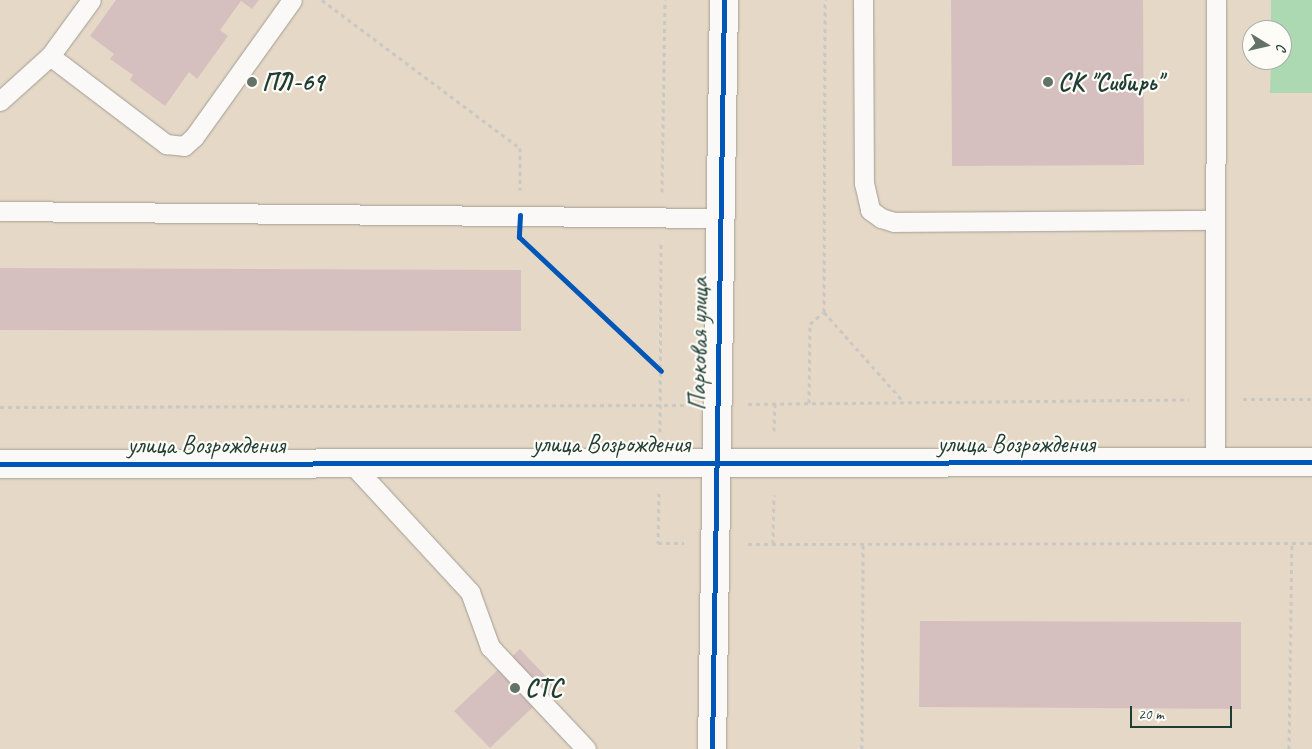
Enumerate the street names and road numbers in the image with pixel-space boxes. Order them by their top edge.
street label: Парковая улица [683,277,715,411]
street label: улица Возрождения [533,429,689,459]
street label: улица Возрождения [938,429,1094,459]
street label: улица Возрождения [128,430,284,460]

